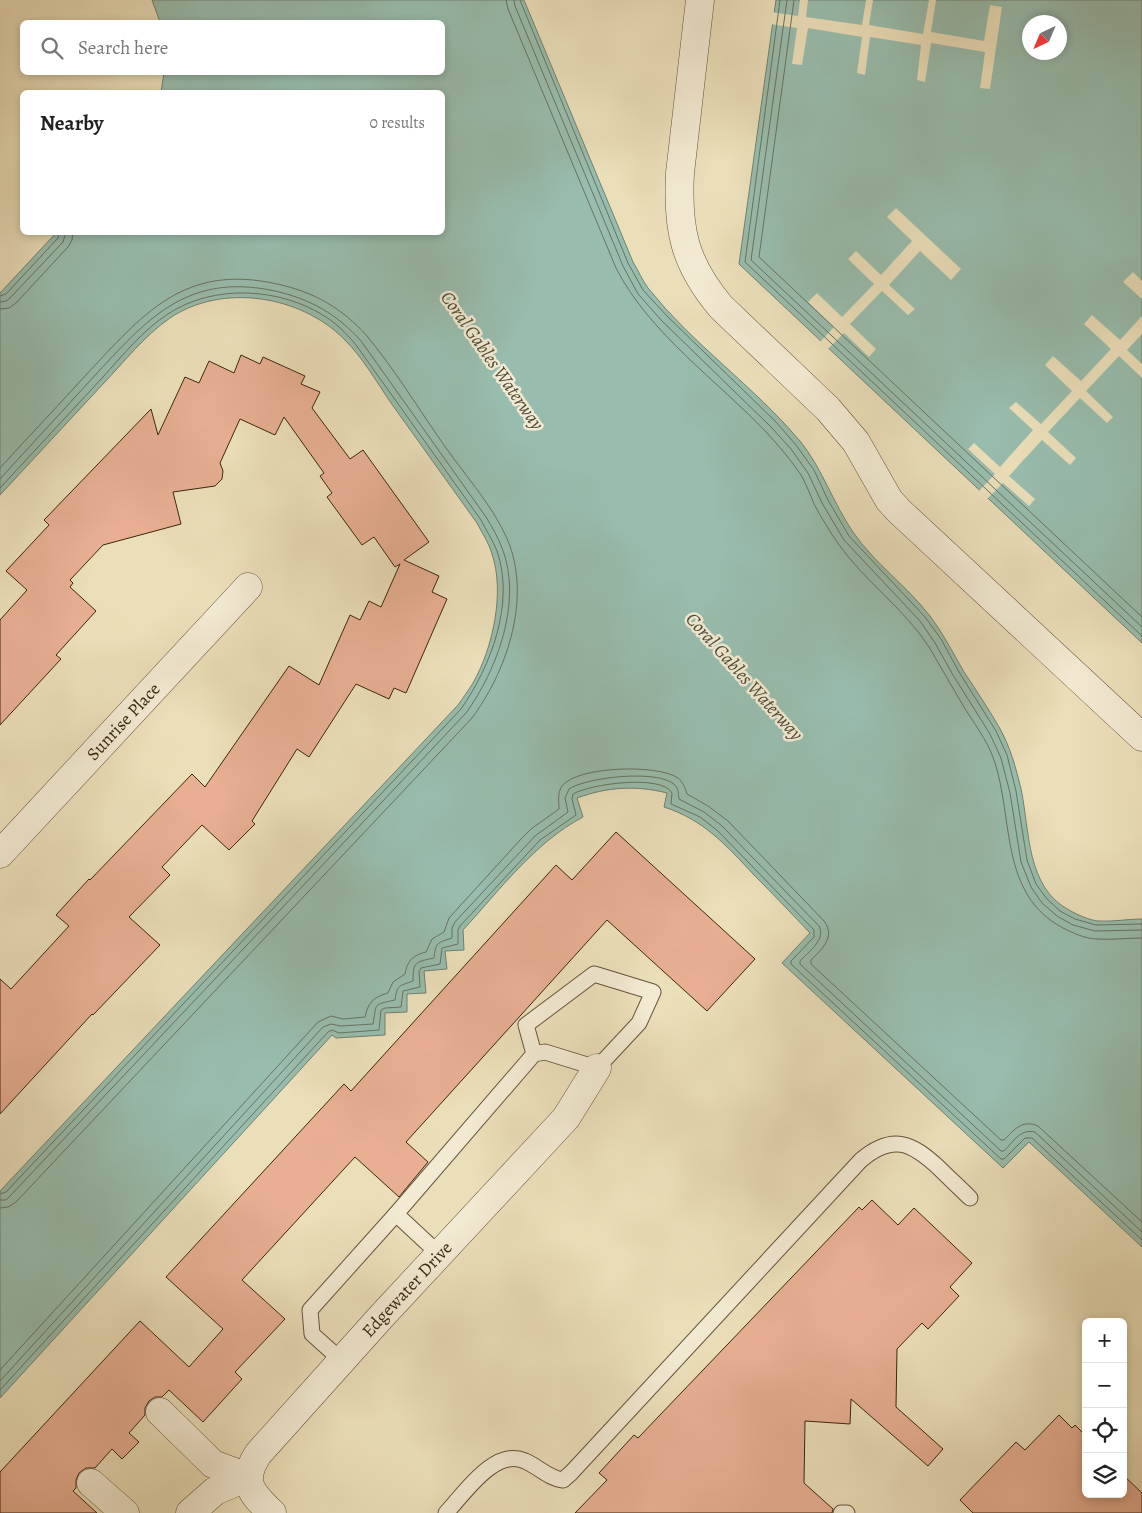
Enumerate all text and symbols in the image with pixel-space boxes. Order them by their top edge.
north arrow [1022,15,1067,60]
search box [20,20,445,75]
icon: search [38,34,66,62]
text: Search here [78,35,168,61]
text: Nearby [40,109,103,137]
text: 0 results [369,112,425,134]
water label: Coral Gables Waterway [434,286,550,436]
water label: Coral Gables Waterway [680,607,809,747]
street label: Sunrise Place [81,677,165,766]
street label: Edgewater Drive [356,1236,457,1342]
map controls [1082,1318,1127,1498]
button: + [1082,1318,1127,1363]
button: − [1082,1363,1127,1408]
button: locate [1082,1408,1127,1453]
button: layers [1082,1453,1127,1498]

